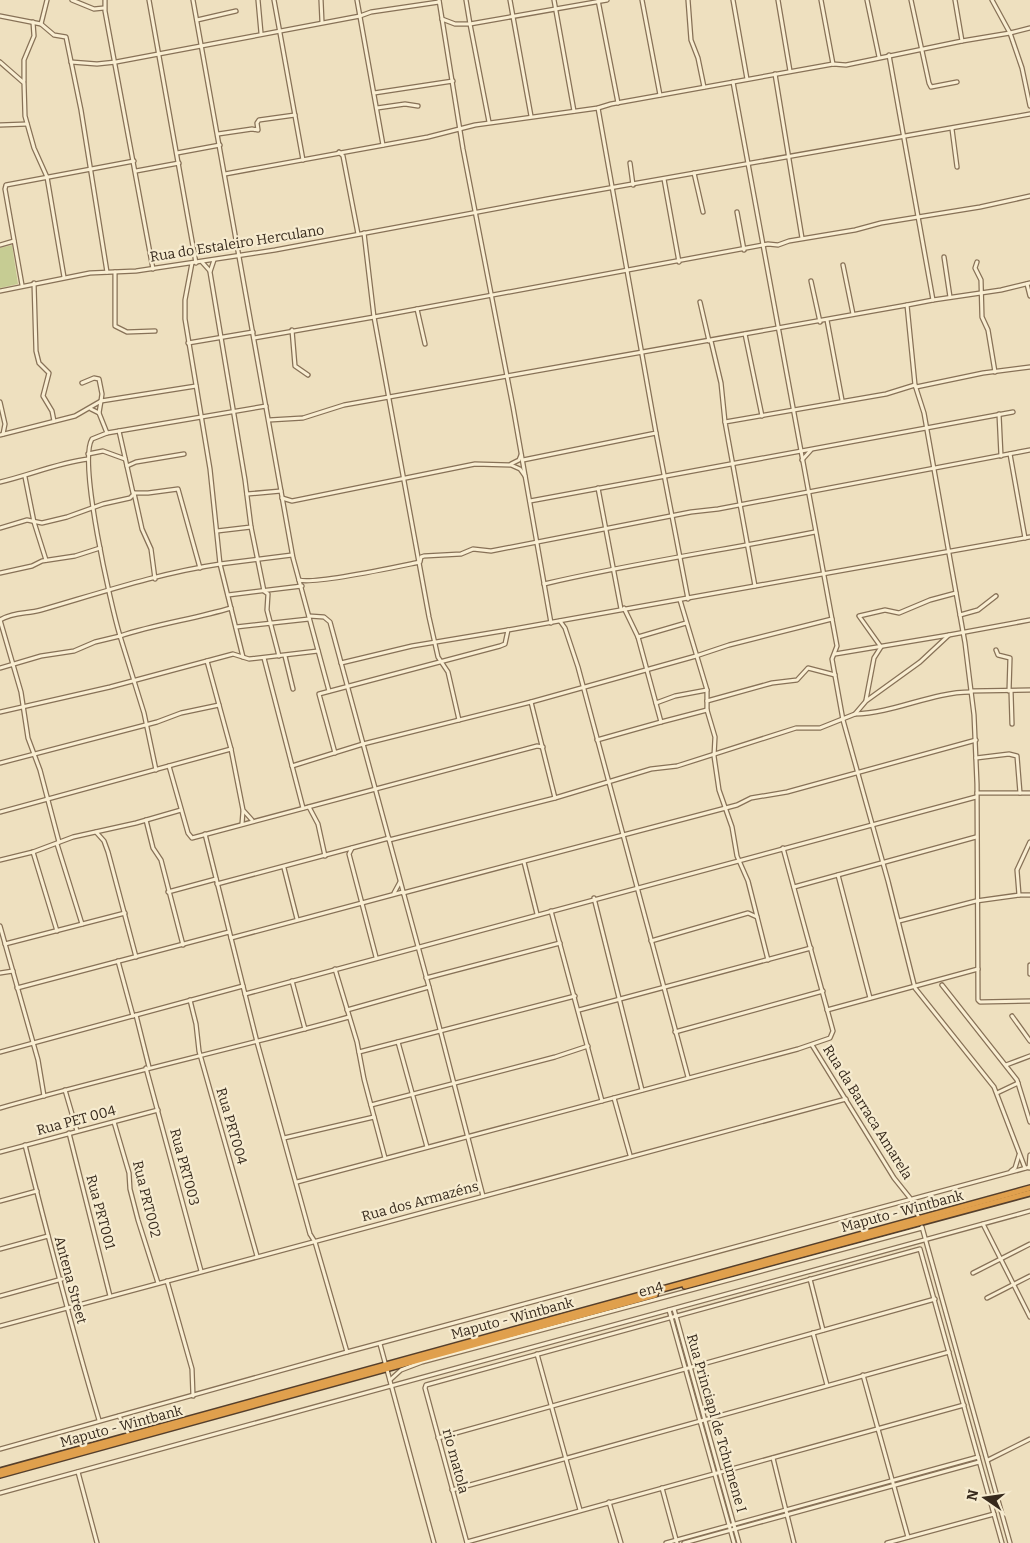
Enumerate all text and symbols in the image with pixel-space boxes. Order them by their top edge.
street label: Rua do Estaleiro Herculano [149,221,325,266]
street label: Rua da Barraca Amarela [819,1042,916,1183]
street label: Rua PRT004 [212,1086,251,1167]
street label: Rua PET 004 [35,1102,118,1139]
street label: Rua PRT003 [166,1127,203,1208]
street label: Rua PRT002 [129,1159,164,1239]
street label: Rua PRT001 [82,1173,119,1252]
street label: Rua dos Armazéns [360,1178,481,1225]
street label: Maputo - Wintbank [839,1187,965,1236]
street label: Antena Street [51,1235,90,1326]
street label: en4 [637,1278,665,1301]
street label: Maputo - Wintbank [449,1294,575,1343]
street label: Rua Princiapl de Tchumene I [683,1332,750,1514]
street label: Maputo - Wintbank [58,1402,184,1451]
street label: rio matola [439,1427,472,1496]
north arrow [960,1473,1010,1523]
text: N [963,1488,982,1502]

